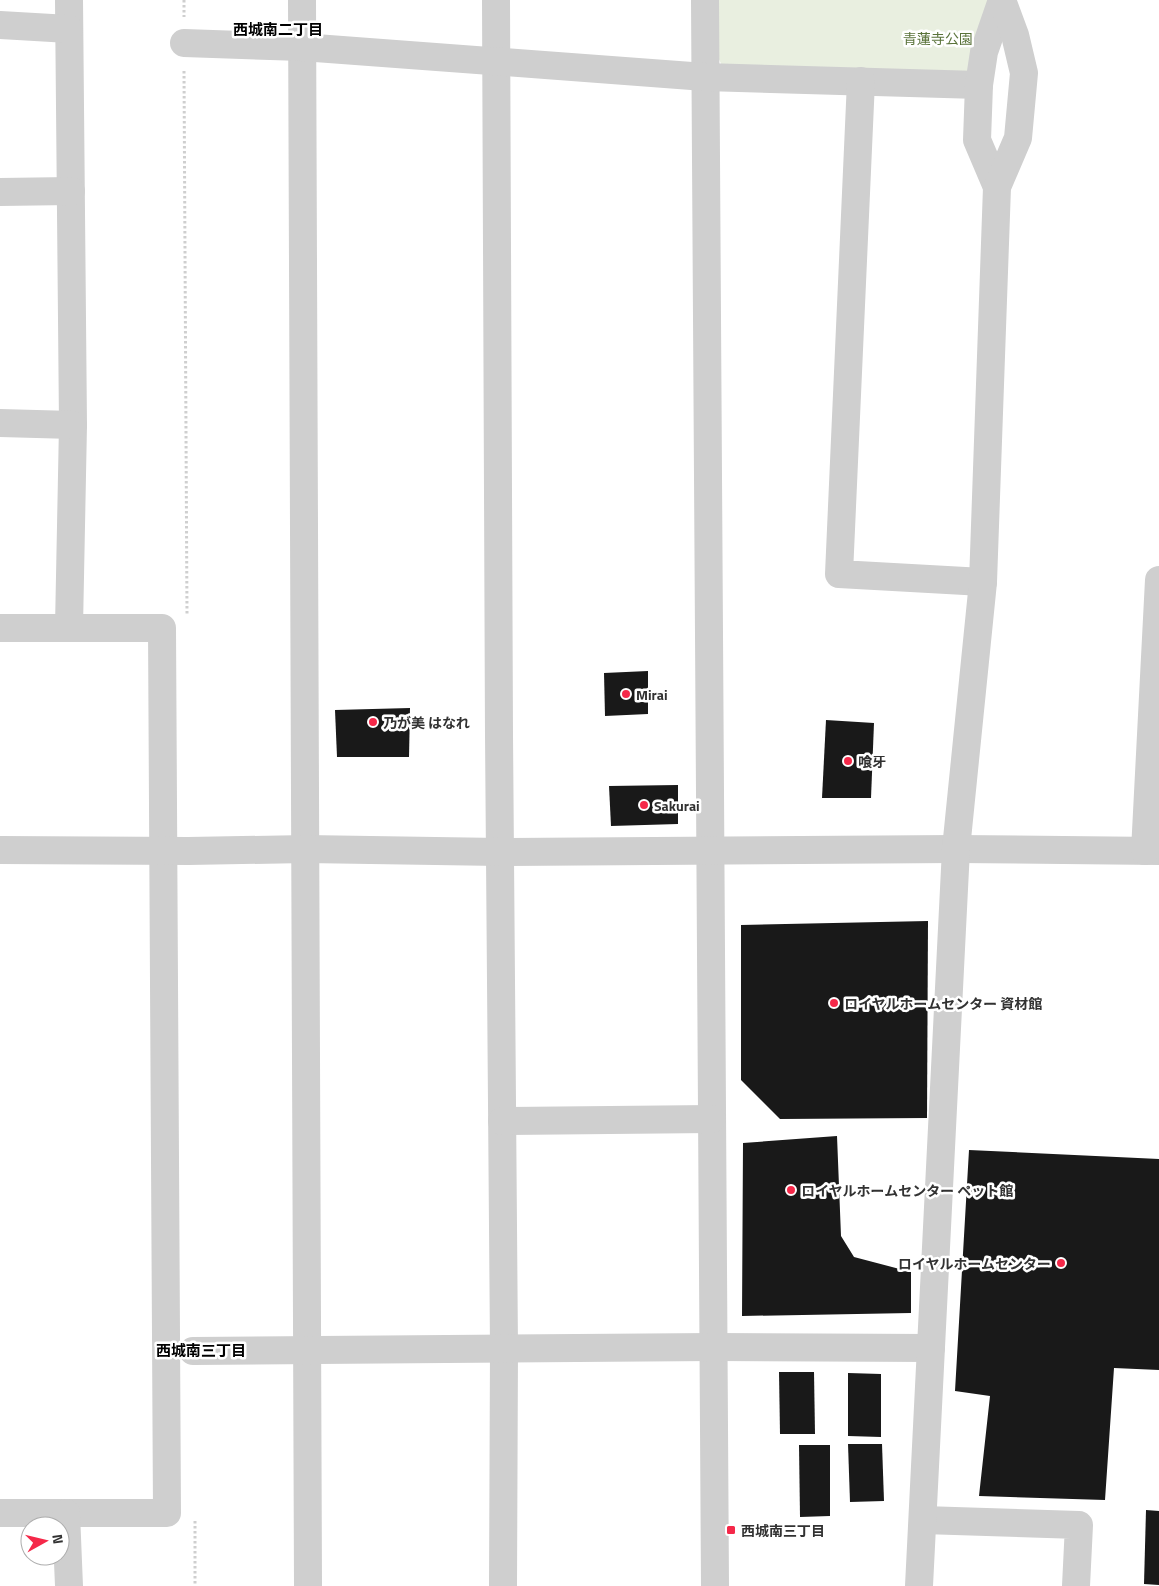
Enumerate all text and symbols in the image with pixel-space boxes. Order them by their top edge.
district label: 西城南二丁目 [233,18,323,41]
park label: 青蓮寺公園 [903,28,973,49]
place label: Mirai [636,684,668,705]
marker: Mirai [620,688,632,700]
place label: 乃が美 はなれ [383,712,470,733]
marker: 乃が美 はなれ [367,716,379,728]
place label: 喰牙 [858,751,886,772]
marker: 喰牙 [842,755,854,767]
place label: Sakurai [654,795,700,816]
marker: Sakurai [638,799,650,811]
place label: ロイヤルホームセンター 資材館 [844,993,1042,1014]
marker: ロイヤルホームセンター 資材館 [828,997,840,1009]
place label: ロイヤルホームセンター ペット館 [801,1180,1013,1201]
marker: ロイヤルホームセンター ペット館 [785,1184,797,1196]
place label: ロイヤルホームセンター [898,1253,1051,1274]
marker: ロイヤルホームセンター [1055,1257,1067,1269]
district label: 西城南三丁目 [156,1339,246,1362]
north arrow [20,1516,70,1566]
place label: 西城南三丁目 [741,1520,825,1541]
marker: 西城南三丁目 [725,1524,737,1536]
text: N [47,1533,69,1545]

